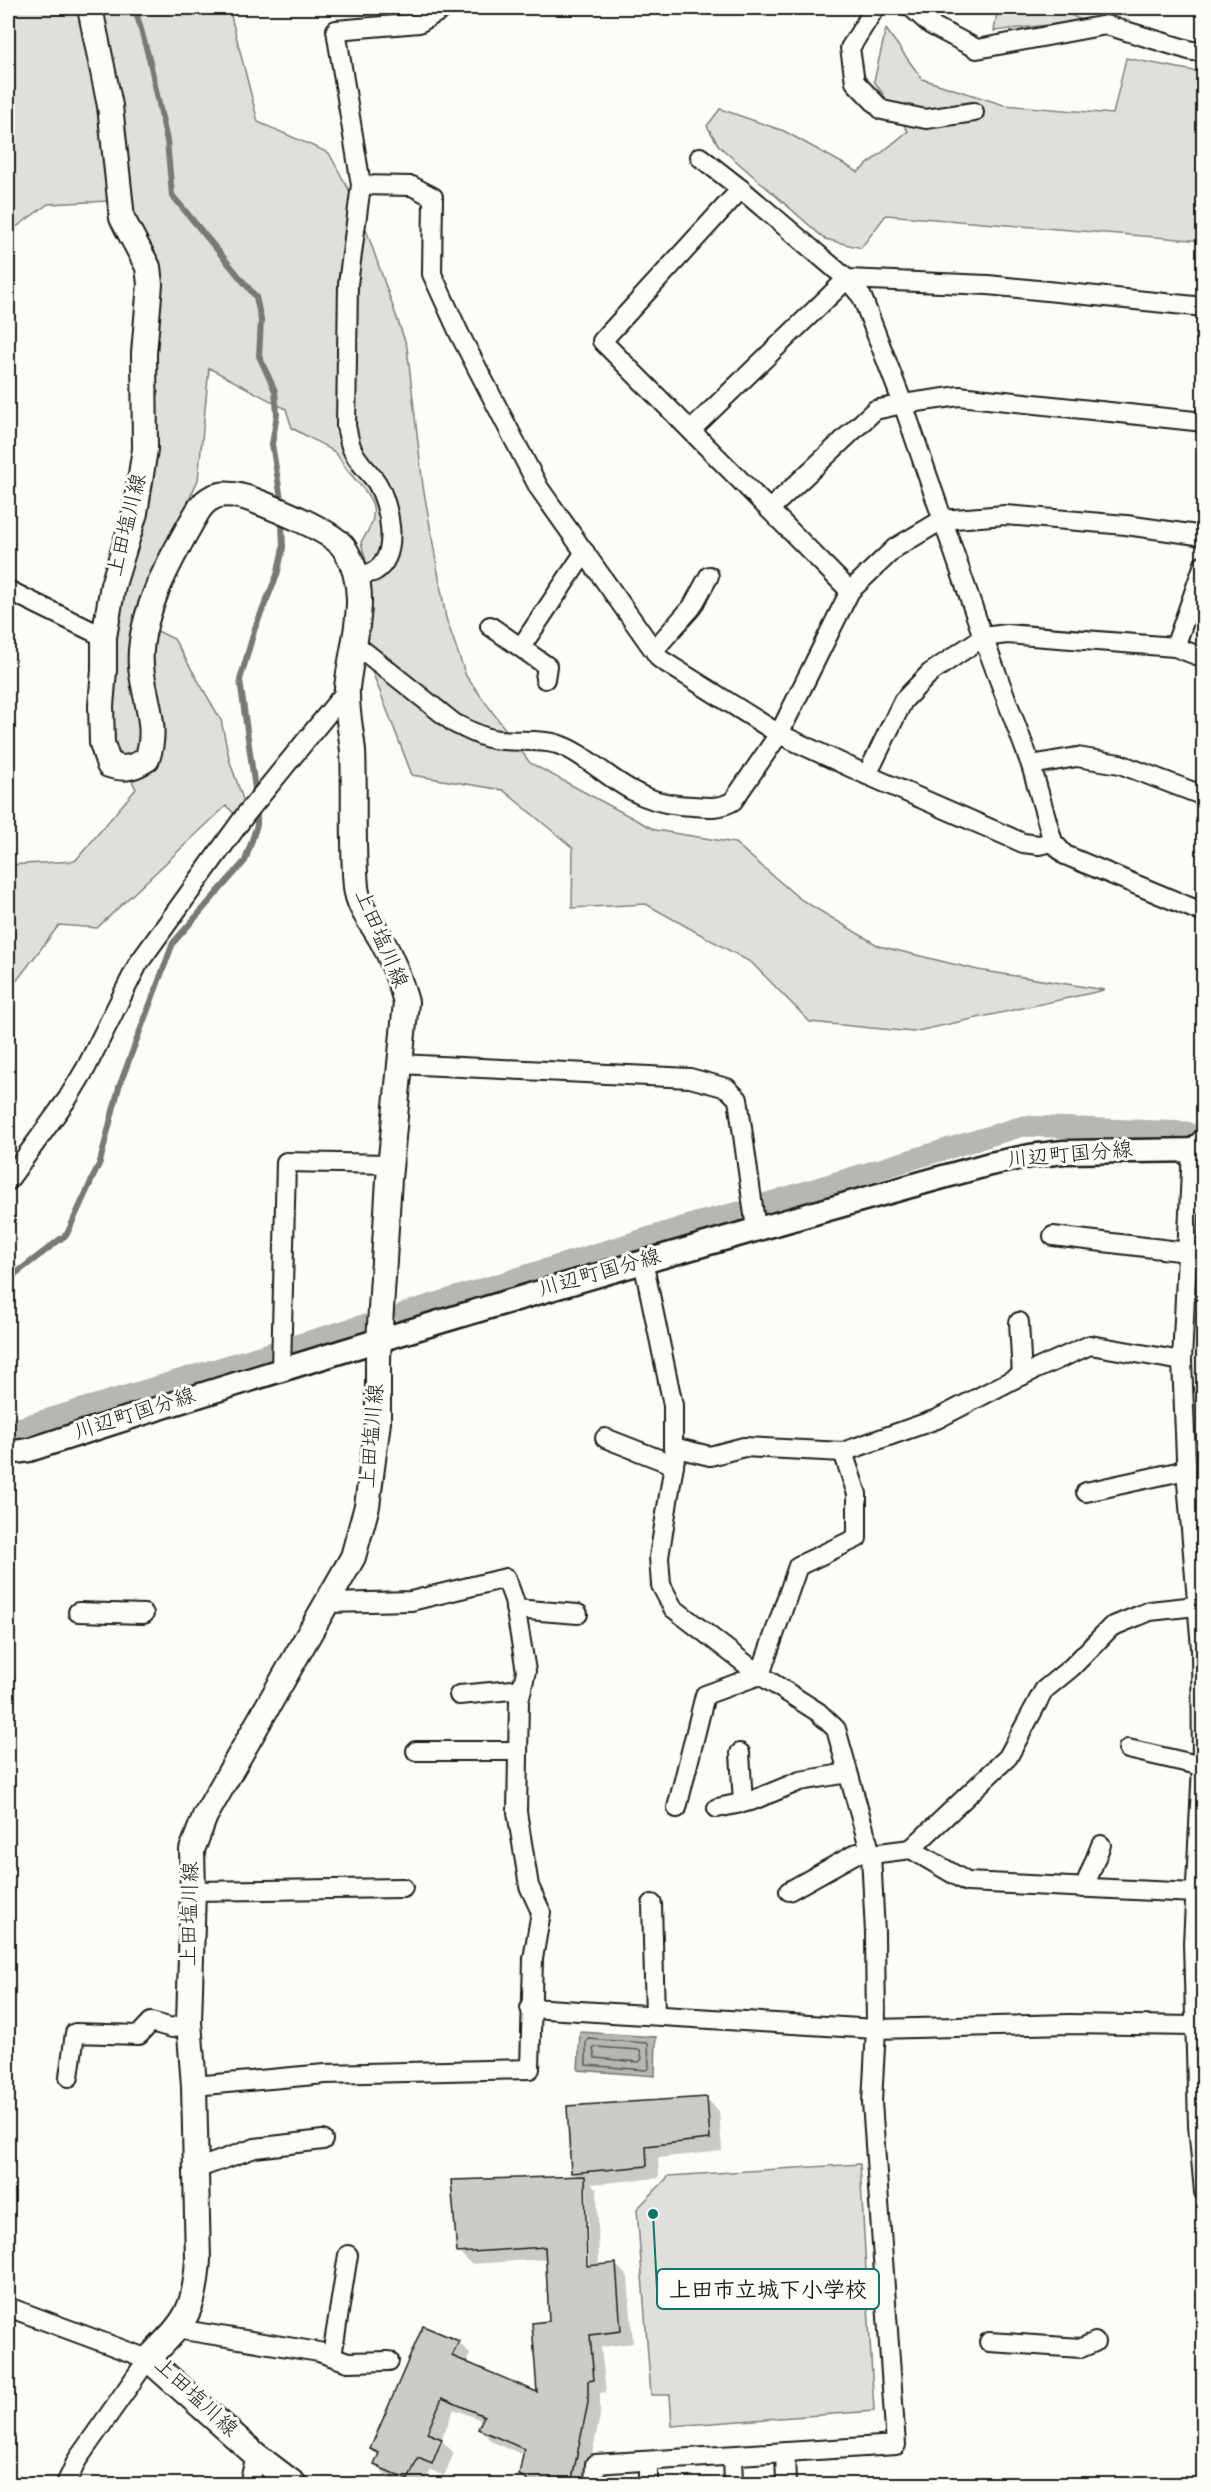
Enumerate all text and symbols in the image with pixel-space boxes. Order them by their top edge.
street label: 上田塩川線 [101,470,155,580]
street label: 上田塩川線 [346,885,414,993]
street label: 川辺町国分線 [1006,1136,1134,1176]
street label: 川辺町国分線 [535,1242,665,1306]
street label: 川辺町国分線 [70,1381,200,1449]
street label: 上田塩川線 [353,1382,393,1490]
street label: 上田塩川線 [175,1861,207,1967]
callout: 上田市立城下小学校 [657,2269,879,2309]
text: 上田市立城下小学校 [669,2276,867,2308]
street label: 上田塩川線 [146,2351,244,2445]

